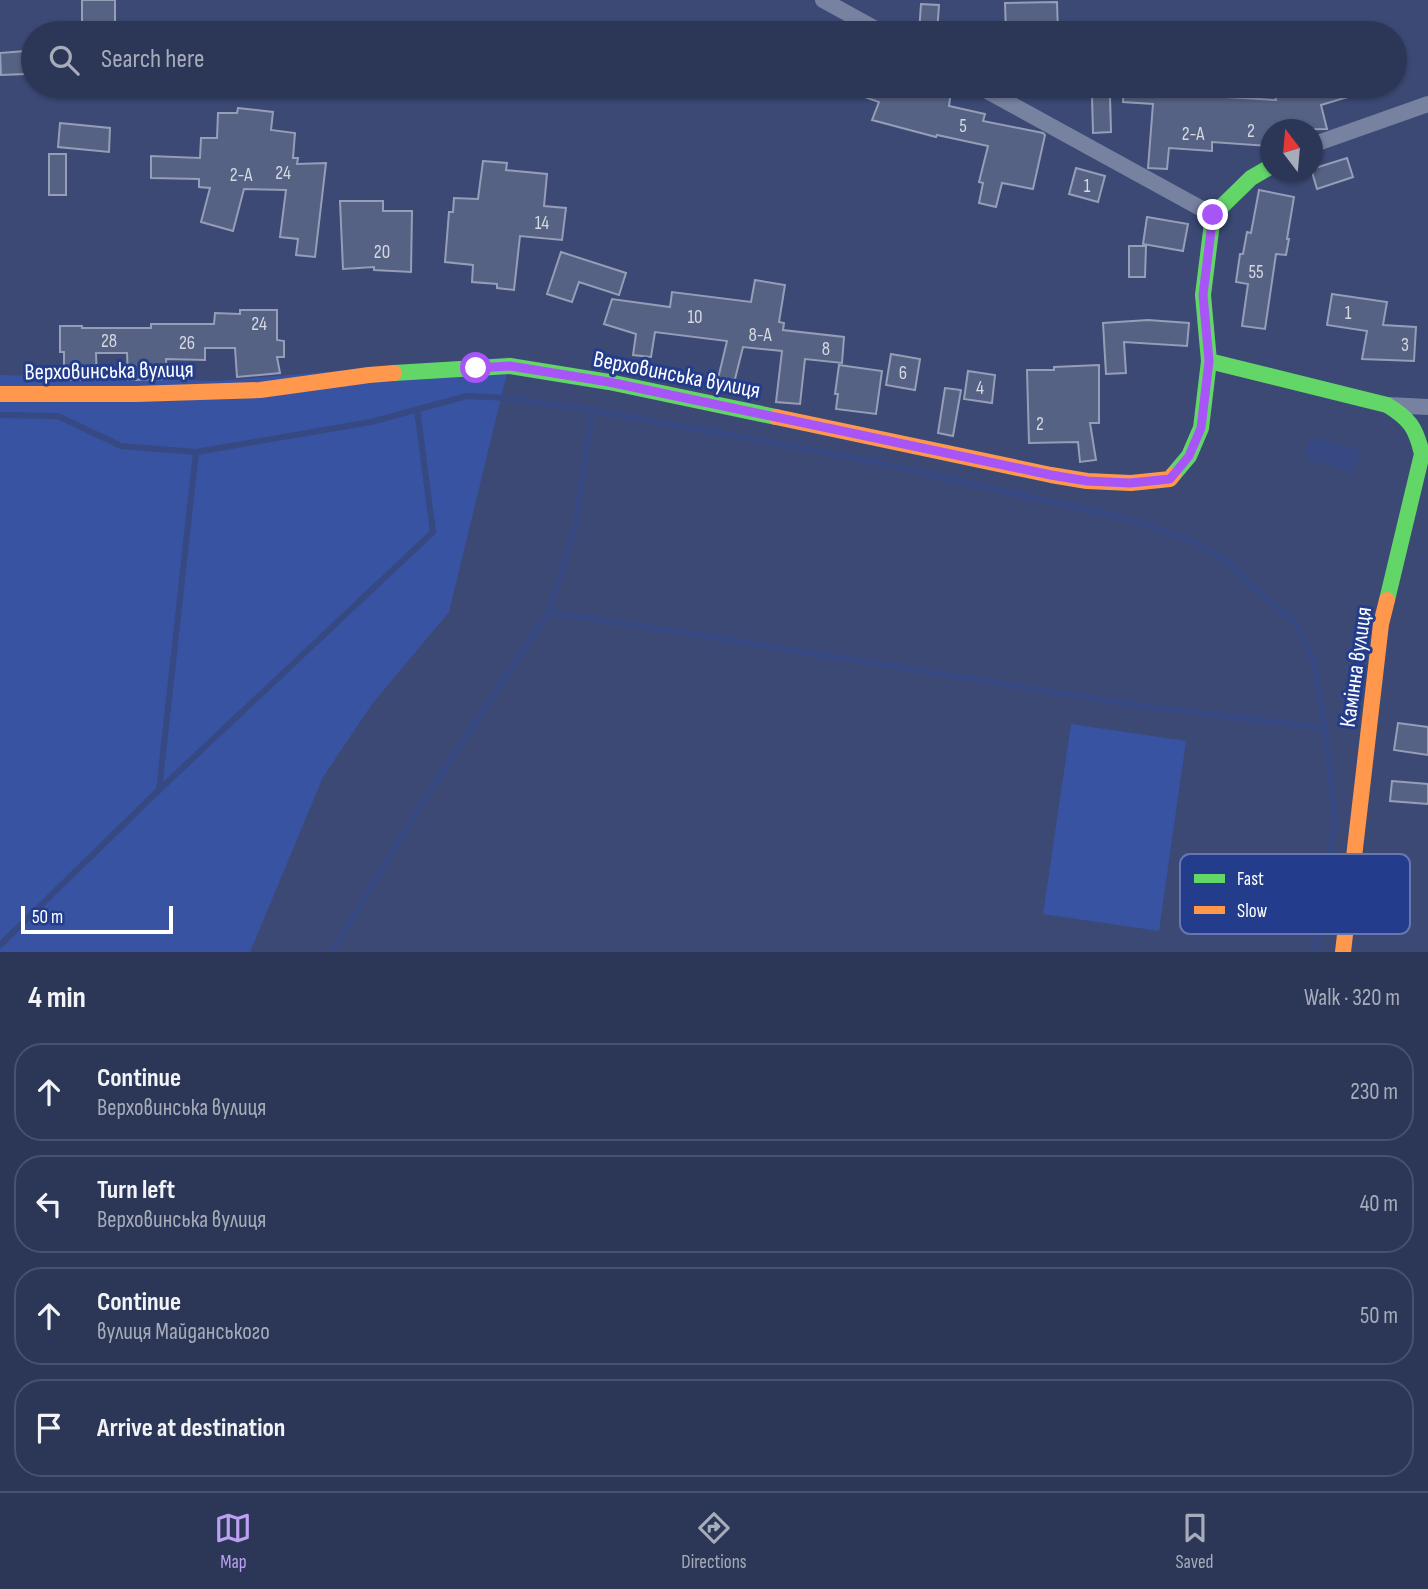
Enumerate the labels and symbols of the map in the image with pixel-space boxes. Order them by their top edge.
house number: 5 [959,115,967,138]
north arrow [1260,119,1323,182]
house number: 2 [1247,120,1255,143]
house number: 2-А [1182,123,1205,146]
house number: 24 [275,162,291,185]
house number: 2-А [230,164,253,187]
house number: 1 [1084,175,1091,198]
route end [1197,199,1228,230]
house number: 14 [535,212,549,235]
house number: 20 [374,241,390,264]
house number: 55 [1248,261,1264,284]
house number: 1 [1345,302,1352,325]
house number: 10 [687,306,703,329]
house number: 24 [251,313,267,336]
house number: 8-А [748,324,772,347]
house number: 28 [101,330,117,353]
house number: 26 [179,332,195,355]
house number: 3 [1401,334,1409,357]
house number: 8 [822,338,830,361]
street label: Верховинська вулиця [591,345,763,405]
route start [460,352,491,383]
street label: Верховинська вулиця [24,356,194,386]
house number: 6 [899,362,907,385]
house number: 4 [976,377,984,400]
house number: 2 [1036,413,1044,436]
street label: Камінна вулиця [1334,605,1378,729]
legend [1180,854,1410,934]
text: Fast [1237,868,1264,891]
text: Slow [1237,900,1267,923]
scale bar [21,903,173,935]

